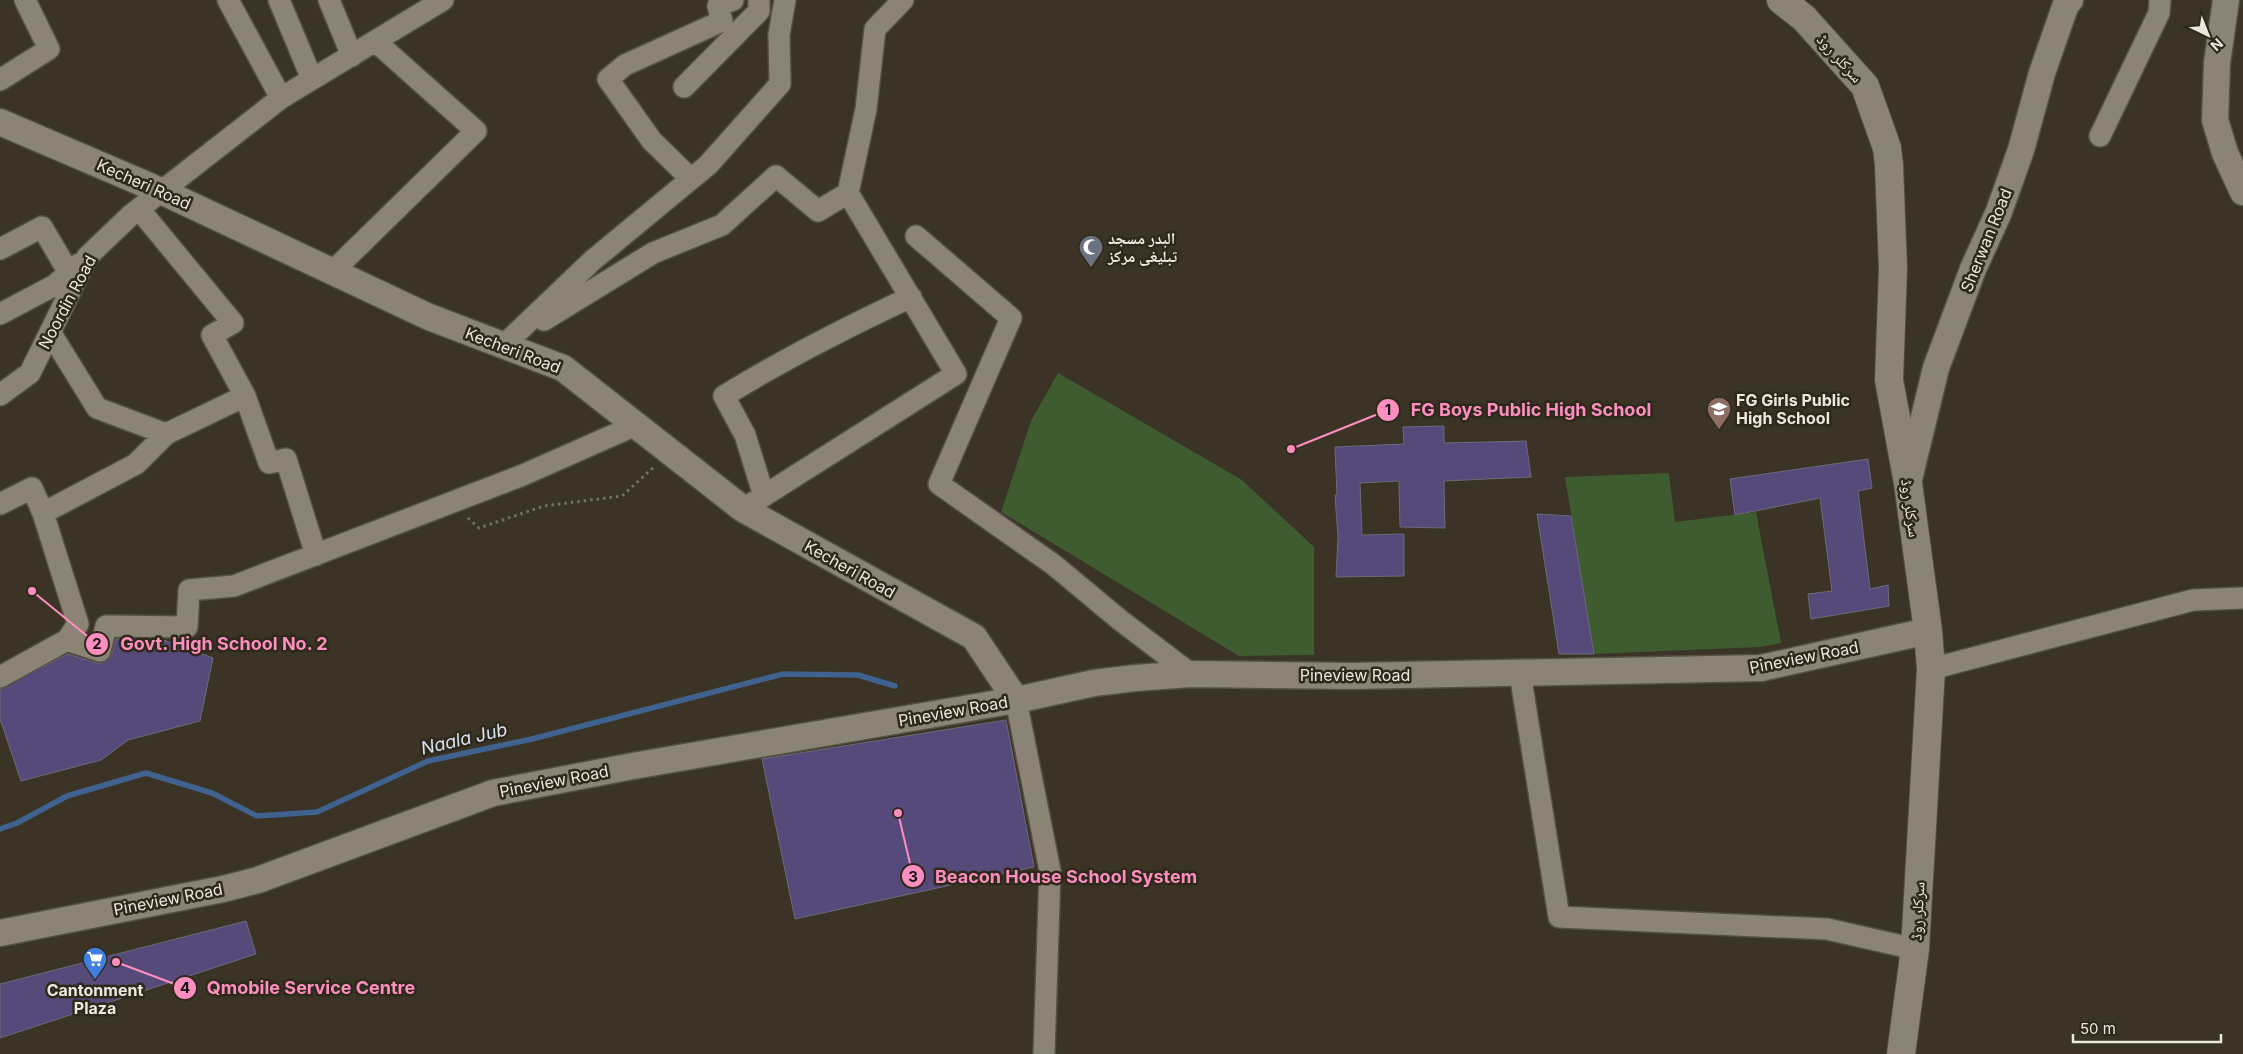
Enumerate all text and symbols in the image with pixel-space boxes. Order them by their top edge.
north arrow [2183,10,2233,60]
street label: سرکلر روڈ [1813,29,1867,87]
text: N [2208,35,2227,55]
street label: Kecheri Road [94,154,194,214]
street label: Sherwan Road [1956,185,2016,295]
place label: البدر مسجد تبلیغی مرکز [1107,228,1178,266]
mosque icon: البدر مسجد تبلیغی مرکز [1078,234,1104,268]
street label: Noordin Road [34,252,100,352]
street label: Kecheri Road [462,323,564,377]
place label: FG Girls Public High School [1736,390,1850,428]
callout: FG Boys Public High School [1375,394,1661,427]
school or university icon: FG Girls Public High School [1706,396,1732,430]
text: FG Boys Public High School [1411,399,1651,420]
text: 1 [1385,400,1391,419]
street label: سرکلر روڈ [1897,477,1925,539]
street label: Kecheri Road [801,536,899,602]
callout: Govt. High School No. 2 [85,627,338,660]
text: Govt. High School No. 2 [120,633,328,654]
text: 2 [92,634,102,653]
street label: Pineview Road [1748,637,1860,677]
street label: Pineview Road [1300,665,1410,685]
street label: Pineview Road [897,692,1009,730]
water label: Naala Jub [419,718,509,759]
street label: Pineview Road [498,761,610,801]
callout: Beacon House School System [900,860,1208,893]
text: Beacon House School System [935,866,1197,887]
text: 3 [908,867,918,886]
street label: Pineview Road [112,879,224,919]
street label: سرکلر روڈ [1905,881,1929,941]
supermarket icon: Cantonment Plaza [82,946,108,980]
callout: Qmobile Service Centre [172,971,425,1004]
text: Qmobile Service Centre [207,977,415,998]
text: 4 [180,978,190,997]
place label: Cantonment Plaza [47,980,143,1018]
scale bar [2073,1012,2220,1044]
text: 50 m [2080,1019,2116,1038]

